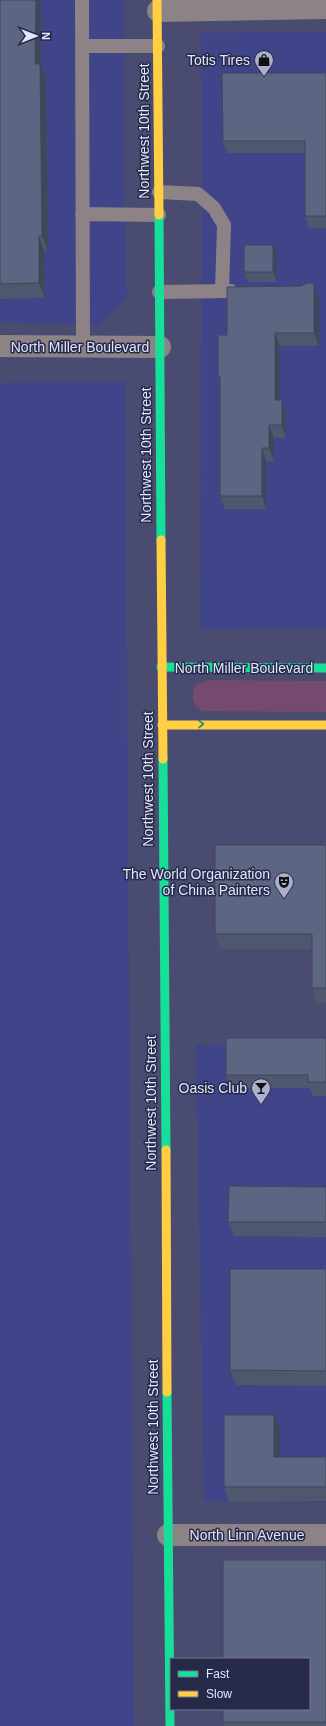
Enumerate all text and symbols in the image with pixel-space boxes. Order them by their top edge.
north arrow [16,16,56,56]
text: N [40,32,52,40]
shop icon: Totis Tires [253,49,275,77]
place label: Totis Tires [187,52,250,68]
street label: Northwest 10th Street [136,63,152,199]
street label: North Miller Boulevard [11,339,149,355]
street label: Northwest 10th Street [138,387,154,523]
street label: North Miller Boulevard [175,660,313,676]
street label: Northwest 10th Street [140,711,156,847]
one-way arrow [198,720,204,728]
place label: The World Organization of China Painters [122,866,270,898]
theatre icon: The World Organization of China Painters [273,871,295,899]
street label: Northwest 10th Street [143,1035,159,1171]
bar icon: Oasis Club [250,1077,272,1105]
place label: Oasis Club [179,1080,247,1096]
street label: Northwest 10th Street [145,1359,161,1495]
street label: North Linn Avenue [190,1527,305,1543]
legend [170,1658,310,1710]
text: Fast [206,1667,230,1681]
text: Slow [206,1687,232,1701]

